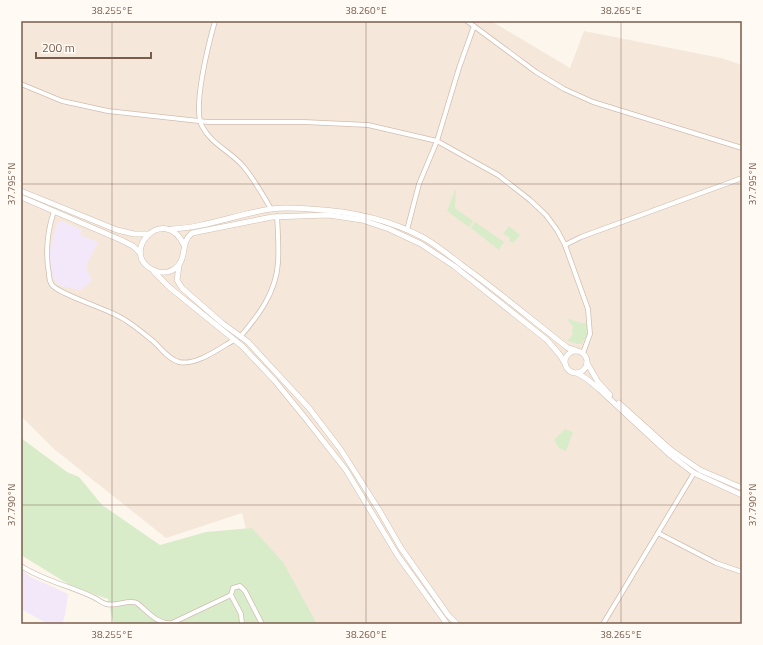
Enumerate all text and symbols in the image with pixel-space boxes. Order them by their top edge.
text: 38.255°E [91,3,133,18]
text: 38.260°E [345,3,387,18]
text: 38.265°E [600,3,642,18]
scale bar [36,34,151,60]
text: 200 m [42,38,75,57]
text: 37.795°N [4,163,19,205]
text: 37.795°N [745,163,760,205]
text: 37.790°N [4,484,19,526]
text: 37.790°N [745,484,760,526]
text: 38.255°E [91,627,133,642]
text: 38.260°E [345,627,387,642]
text: 38.265°E [600,627,642,642]

